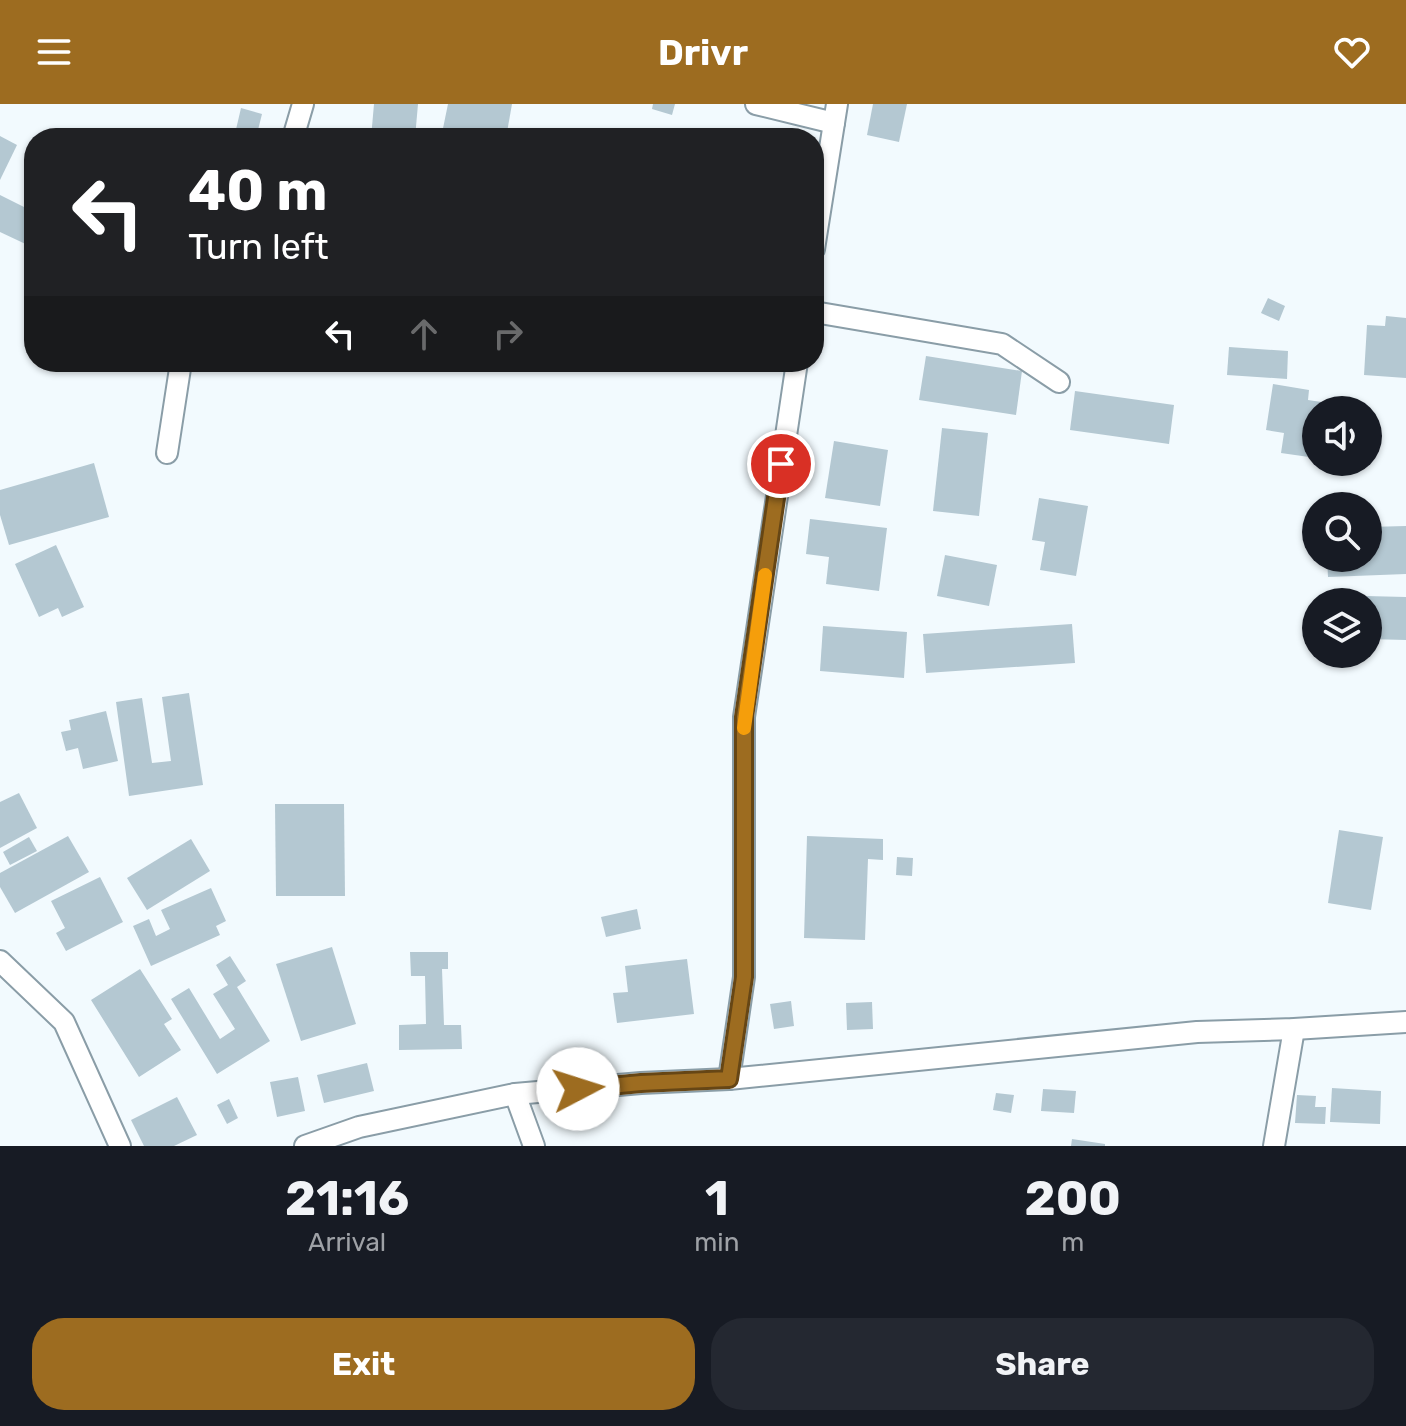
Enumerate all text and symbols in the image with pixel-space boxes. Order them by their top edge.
icon: menu [32,30,76,74]
icon: heart [1330,30,1374,74]
text: Drivr [658,31,748,74]
text: 40 m [188,158,328,224]
icon: left [56,160,160,264]
text: Turn left [188,225,329,268]
icon: left [318,312,362,356]
icon: ahead [402,312,446,356]
icon: right [486,312,530,356]
map controls [1302,396,1382,668]
button: sound [1302,396,1382,476]
pin [747,430,815,498]
icon: arrive [759,442,803,486]
button: search [1302,492,1382,572]
button: layers [1302,588,1382,668]
position arrow [536,1047,620,1131]
text: 21:16 [285,1170,409,1227]
text: 1 [705,1170,729,1227]
text: 200 [1024,1170,1121,1227]
text: Arrival [308,1227,386,1258]
text: min [694,1227,739,1258]
text: m [1061,1227,1084,1258]
button: Exit [32,1318,695,1410]
button: Share [711,1318,1374,1410]

